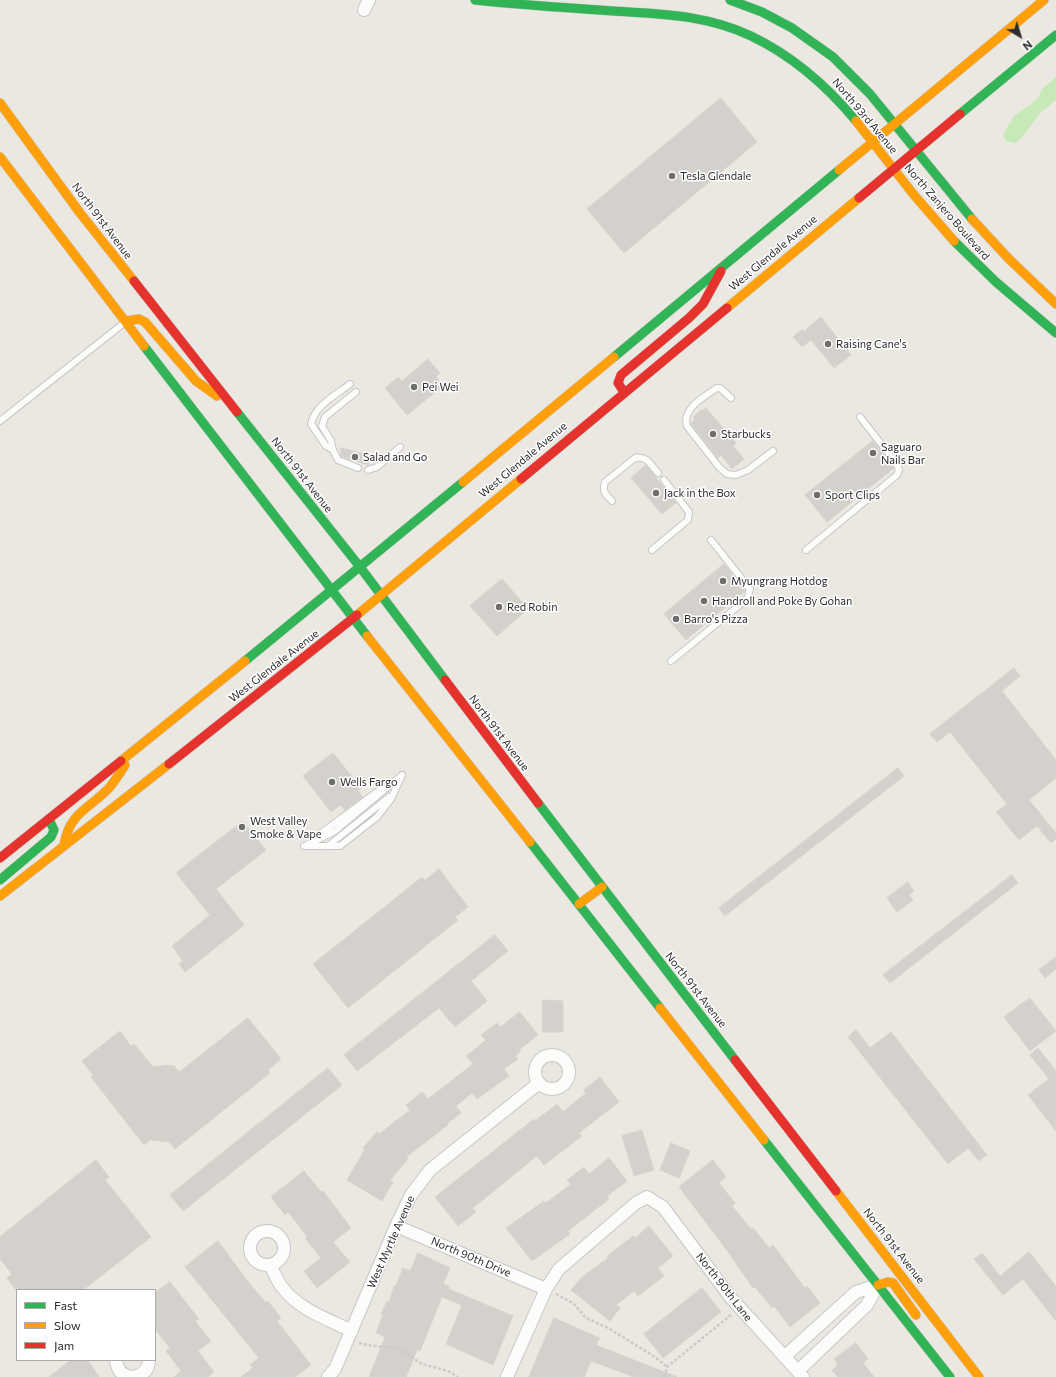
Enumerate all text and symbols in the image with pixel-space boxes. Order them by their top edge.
north arrow [1000,16,1040,56]
text: N [1020,38,1035,54]
street label: North 93rd Avenue [830,76,900,156]
street label: North Zanjero Boulevard [902,161,992,263]
place label: Tesla Glendale [680,169,751,183]
marker: Tesla Glendale [667,171,677,181]
street label: North 91st Avenue [69,180,135,262]
street label: West Glendale Avenue [727,212,819,294]
place label: Raising Cane's [836,337,907,351]
marker: Raising Cane's [823,339,833,349]
place label: Pei Wei [422,380,459,394]
marker: Pei Wei [409,382,419,392]
street label: West Glendale Avenue [477,419,569,501]
place label: Starbucks [721,427,771,441]
marker: Starbucks [708,429,718,439]
street label: North 91st Avenue [269,435,335,515]
place label: Saguaro Nails Bar [881,440,925,466]
marker: Saguaro Nails Bar [868,448,878,458]
place label: Salad and Go [363,450,427,464]
marker: Salad and Go [350,452,360,462]
place label: Jack in the Box [664,486,736,500]
marker: Jack in the Box [651,488,661,498]
place label: Sport Clips [825,488,880,502]
marker: Sport Clips [812,490,822,500]
place label: Myungrang Hotdog [731,574,828,588]
marker: Myungrang Hotdog [718,576,728,586]
place label: Handroll and Poke By Gohan [712,594,852,608]
marker: Handroll and Poke By Gohan [699,596,709,606]
place label: Red Robin [507,600,557,614]
marker: Red Robin [494,602,504,612]
place label: Barro's Pizza [684,612,748,626]
marker: Barro's Pizza [671,614,681,624]
street label: West Glendale Avenue [226,627,322,705]
street label: North 91st Avenue [466,692,532,774]
place label: Wells Fargo [340,775,398,789]
marker: Wells Fargo [327,777,337,787]
place label: West Valley Smoke & Vape [250,814,321,840]
marker: West Valley Smoke & Vape [237,822,247,832]
street label: North 91st Avenue [663,950,729,1030]
street label: West Myrtle Avenue [365,1194,417,1290]
street label: North 91st Avenue [861,1206,927,1286]
street label: North 90th Drive [429,1234,513,1280]
street label: North 90th Lane [693,1250,755,1324]
legend [16,1289,156,1361]
text: Fast [54,1298,77,1312]
text: Slow [54,1318,81,1332]
text: Jam [54,1338,74,1352]

